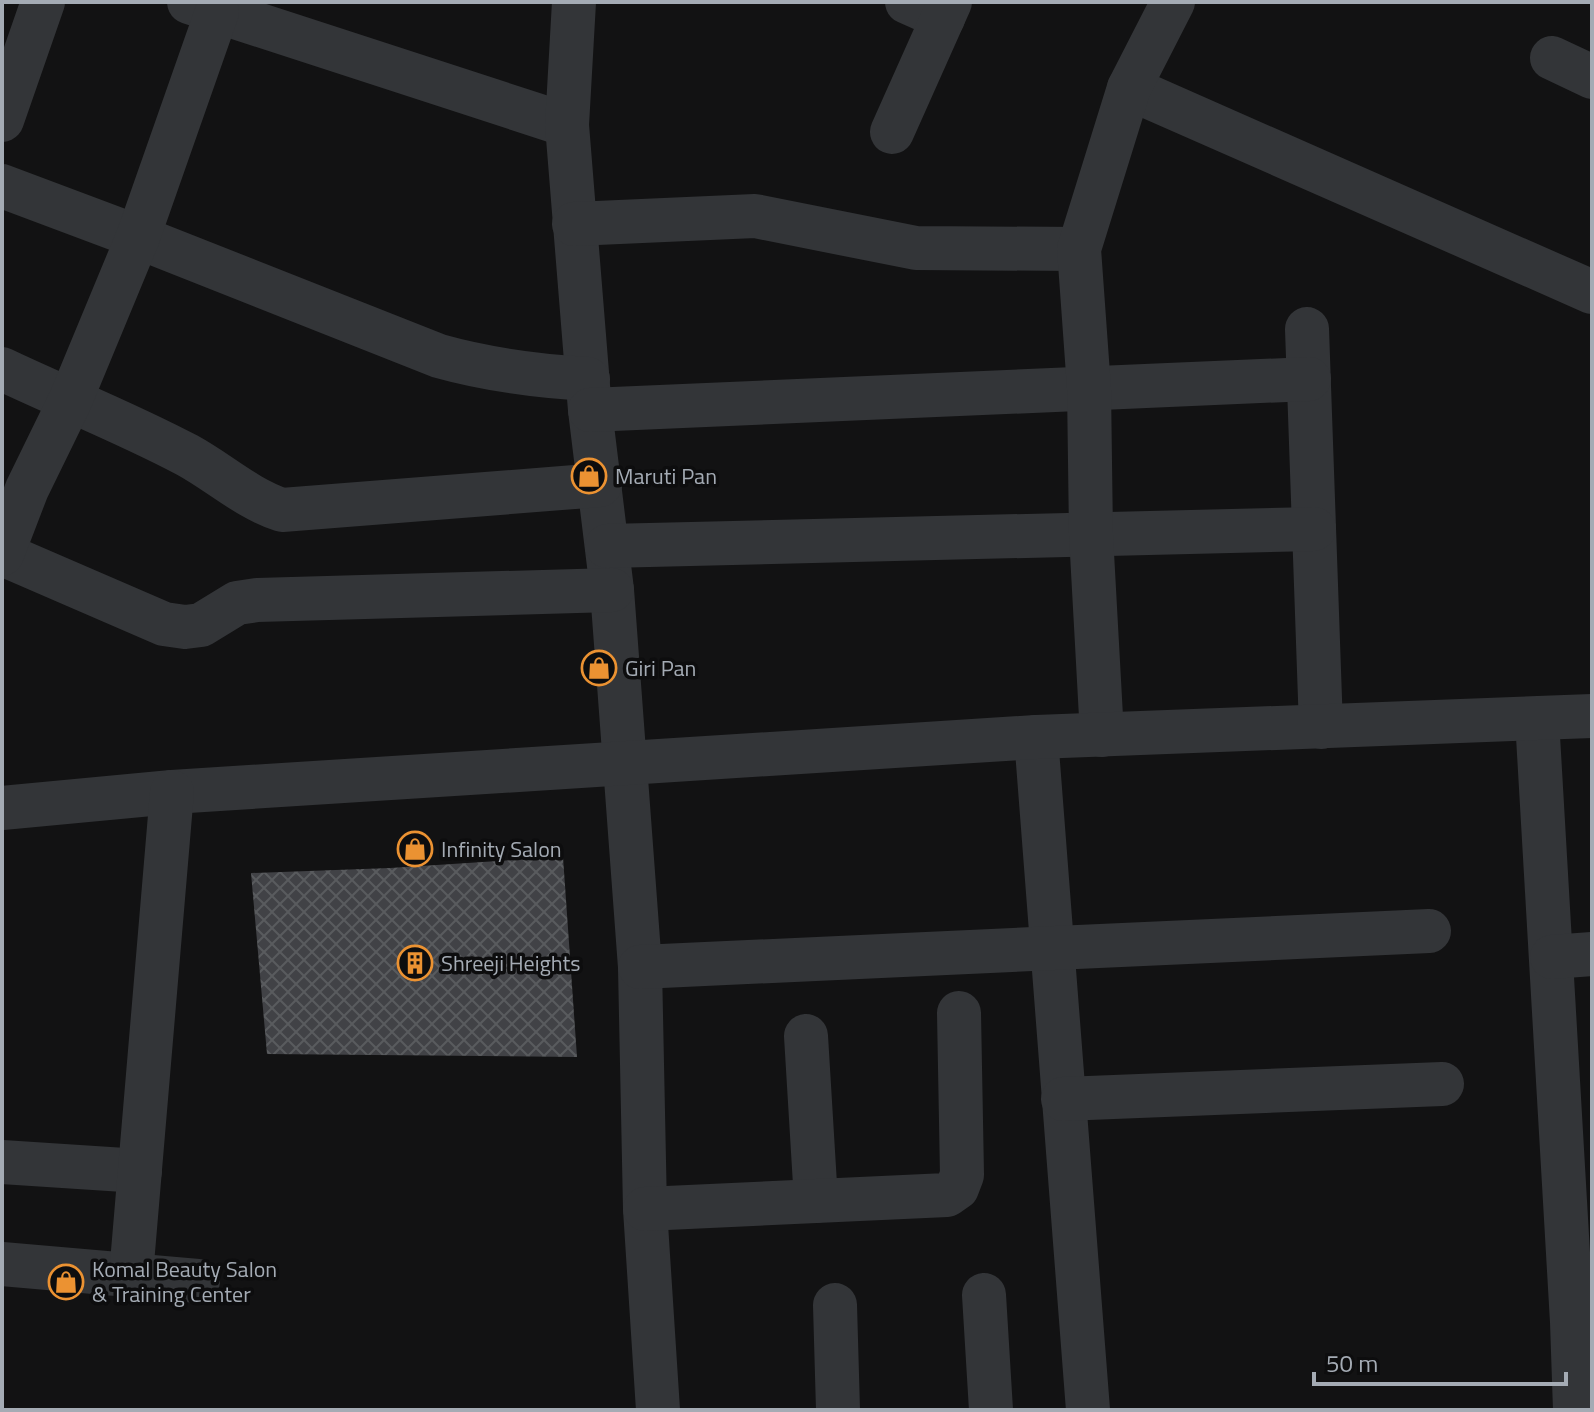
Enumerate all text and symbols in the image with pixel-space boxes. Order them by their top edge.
shop icon: Maruti Pan [570,457,608,495]
place label: Maruti Pan [615,459,717,493]
shop icon: Giri Pan [580,649,618,687]
place label: Giri Pan [625,651,696,685]
shop icon: Infinity Salon [396,830,434,868]
place label: Infinity Salon [441,832,562,866]
building icon: Shreeji Heights [396,944,434,982]
place label: Shreeji Heights [441,946,581,980]
place label: Komal Beauty Salon & Training Center [92,1252,277,1311]
shop icon: Komal Beauty Salon & Training Center [47,1263,85,1301]
scale bar [1314,1336,1566,1386]
text: 50 m [1326,1345,1378,1381]

